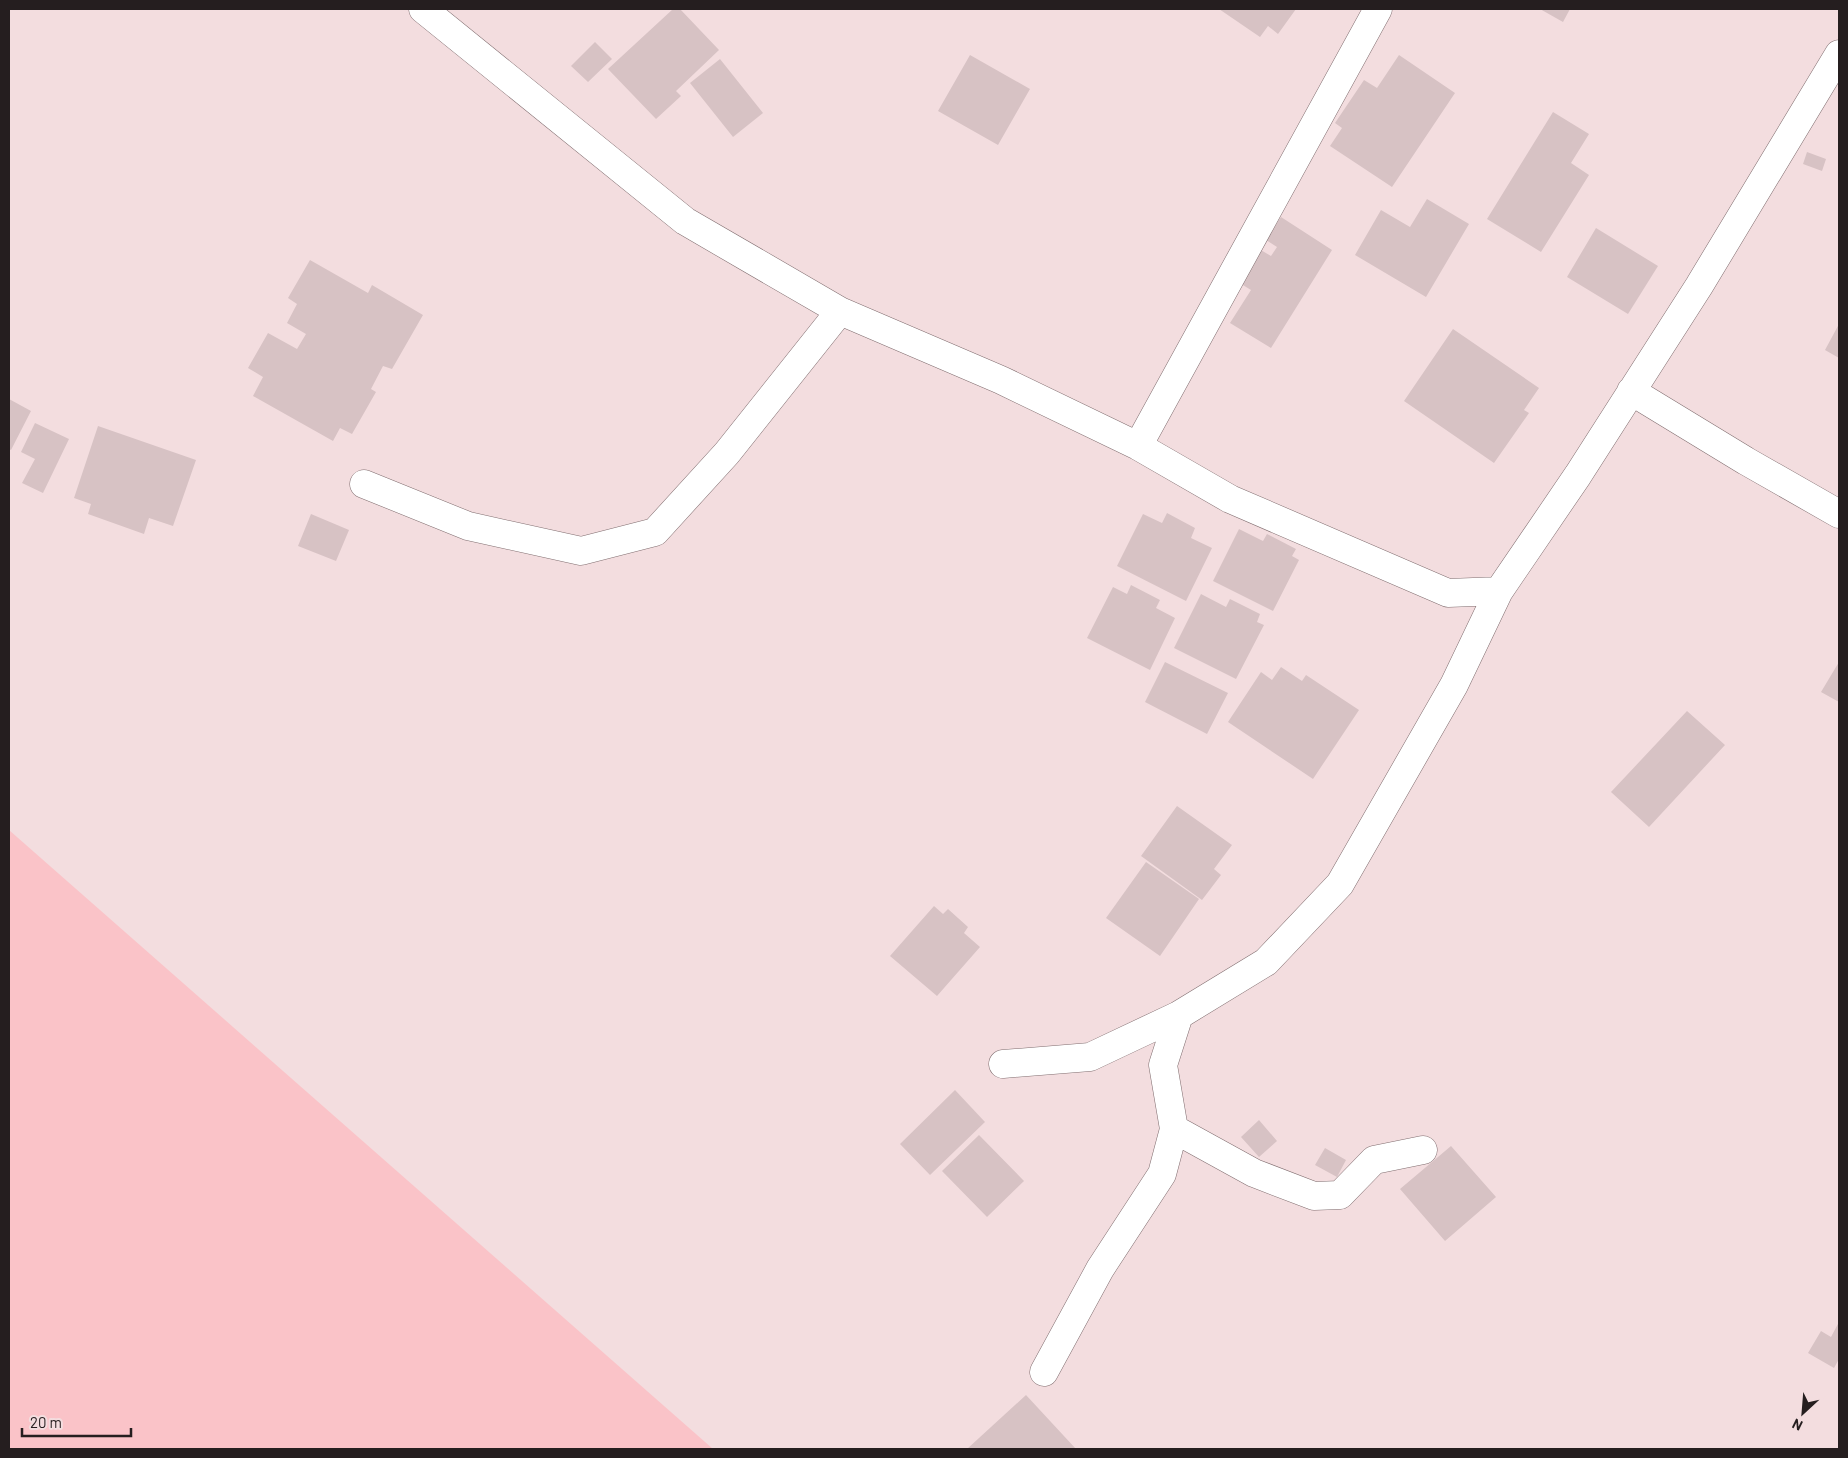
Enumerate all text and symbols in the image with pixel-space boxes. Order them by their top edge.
north arrow [1778,1388,1828,1438]
scale bar [22,1406,131,1438]
text: 20 m [30,1413,62,1431]
text: N [1789,1415,1805,1435]

